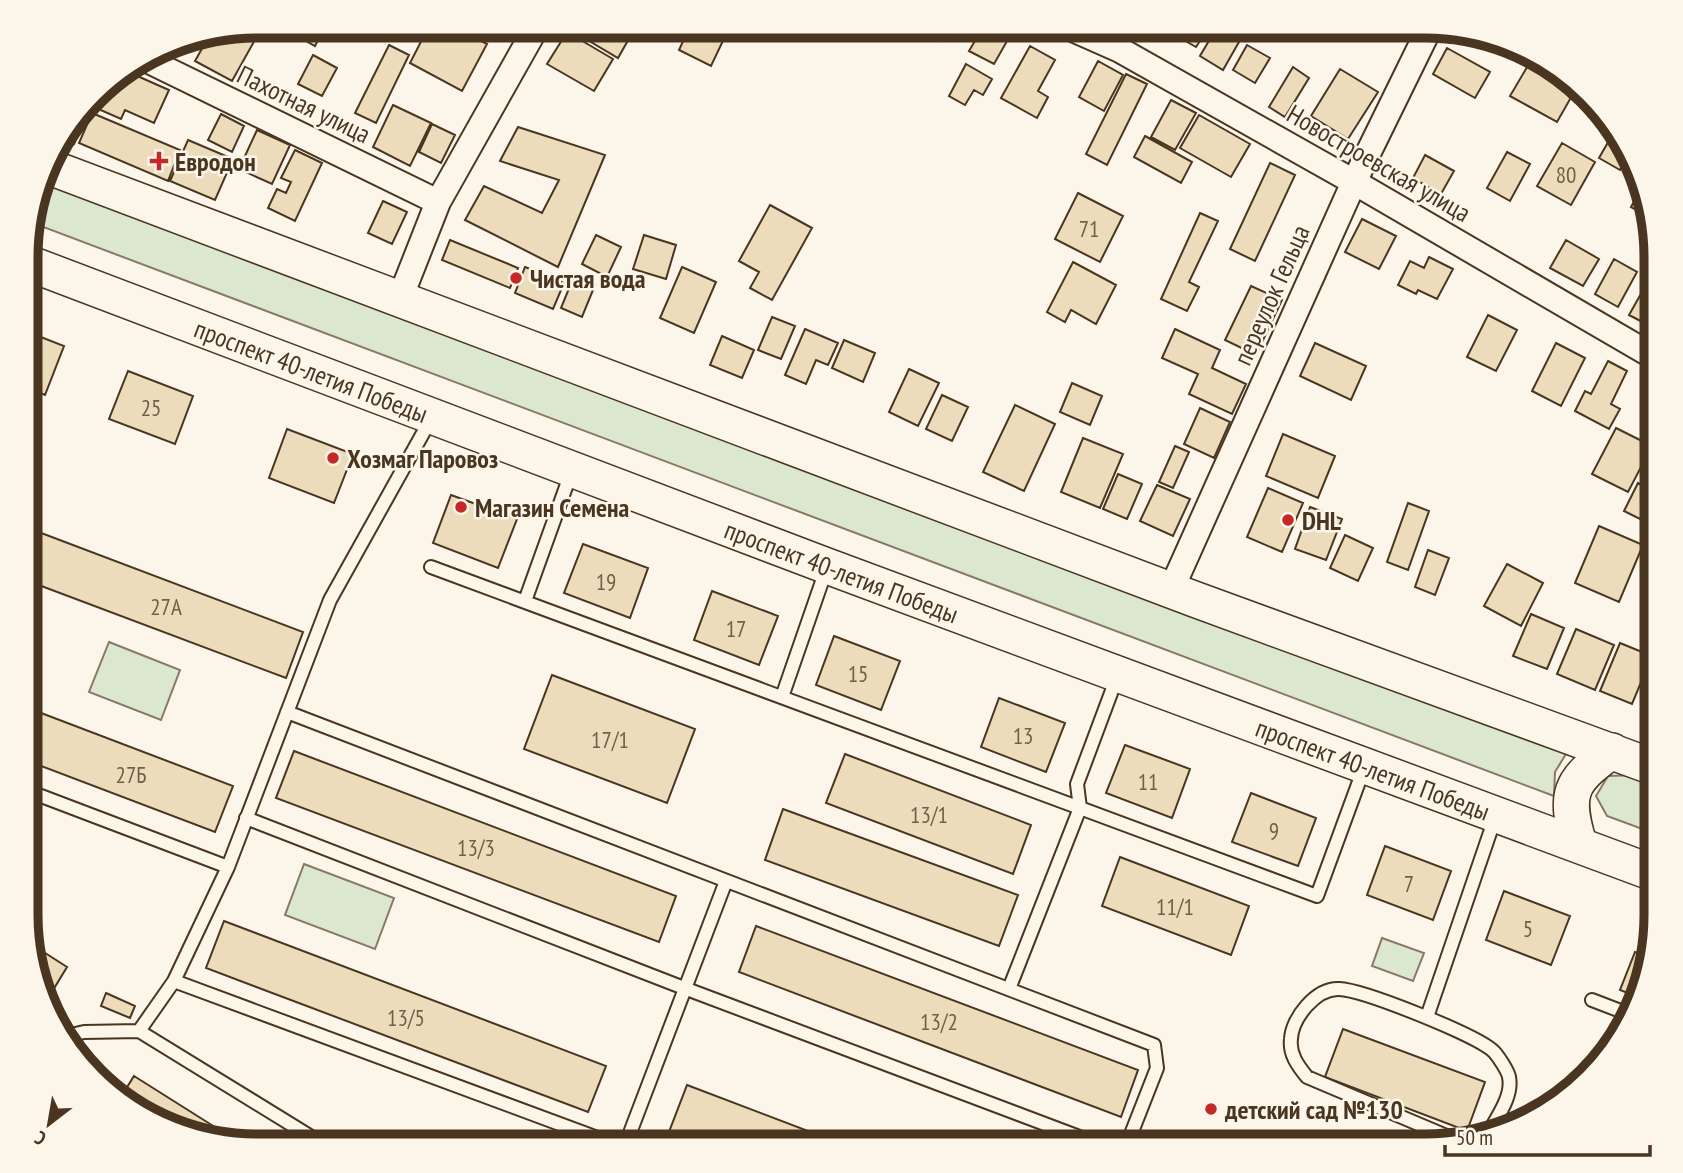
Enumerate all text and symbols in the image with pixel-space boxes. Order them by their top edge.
street label: Пахотная улица [232,58,376,150]
street label: Новостроевская улица [1281,97,1477,229]
place label: Евродон [175,145,256,178]
marker: Евродон [149,151,169,171]
house number: 80 [1556,160,1576,189]
house number: 71 [1079,214,1099,243]
street label: переулок Гельца [1225,220,1317,370]
place label: Чистая вода [530,262,645,295]
marker: Чистая вода [508,270,524,286]
street label: проспект 40-летия Победы [190,311,433,430]
house number: 25 [141,393,161,422]
place label: Хозмаг Паровоз [347,442,498,475]
marker: Хозмаг Паровоз [325,450,341,466]
place label: Магазин Семена [475,491,629,524]
marker: Магазин Семена [453,499,469,515]
place label: DHL [1302,504,1341,537]
street label: проспект 40-летия Победы [720,512,963,630]
marker: DHL [1280,512,1296,528]
house number: 19 [596,567,616,596]
house number: 27А [150,592,182,621]
house number: 17 [726,614,746,643]
house number: 15 [848,659,868,688]
street label: проспект 40-летия Победы [1251,710,1495,827]
house number: 13 [1013,721,1033,750]
house number: 17/1 [591,725,629,754]
house number: 27Б [116,760,146,789]
house number: 11 [1138,767,1158,796]
house number: 13/1 [910,800,948,829]
house number: 9 [1269,816,1279,845]
house number: 13/3 [457,833,495,862]
house number: 7 [1404,869,1414,898]
house number: 11/1 [1156,892,1194,921]
house number: 5 [1523,914,1533,943]
house number: 13/5 [387,1003,425,1032]
house number: 13/2 [920,1007,958,1036]
north arrow [14,1089,84,1159]
place label: детский сад №130 [1224,1093,1403,1126]
marker: детский сад №130 [1203,1101,1219,1117]
scale bar [1445,1114,1650,1158]
text: 50 m [1456,1124,1493,1151]
text: С [30,1126,50,1151]

